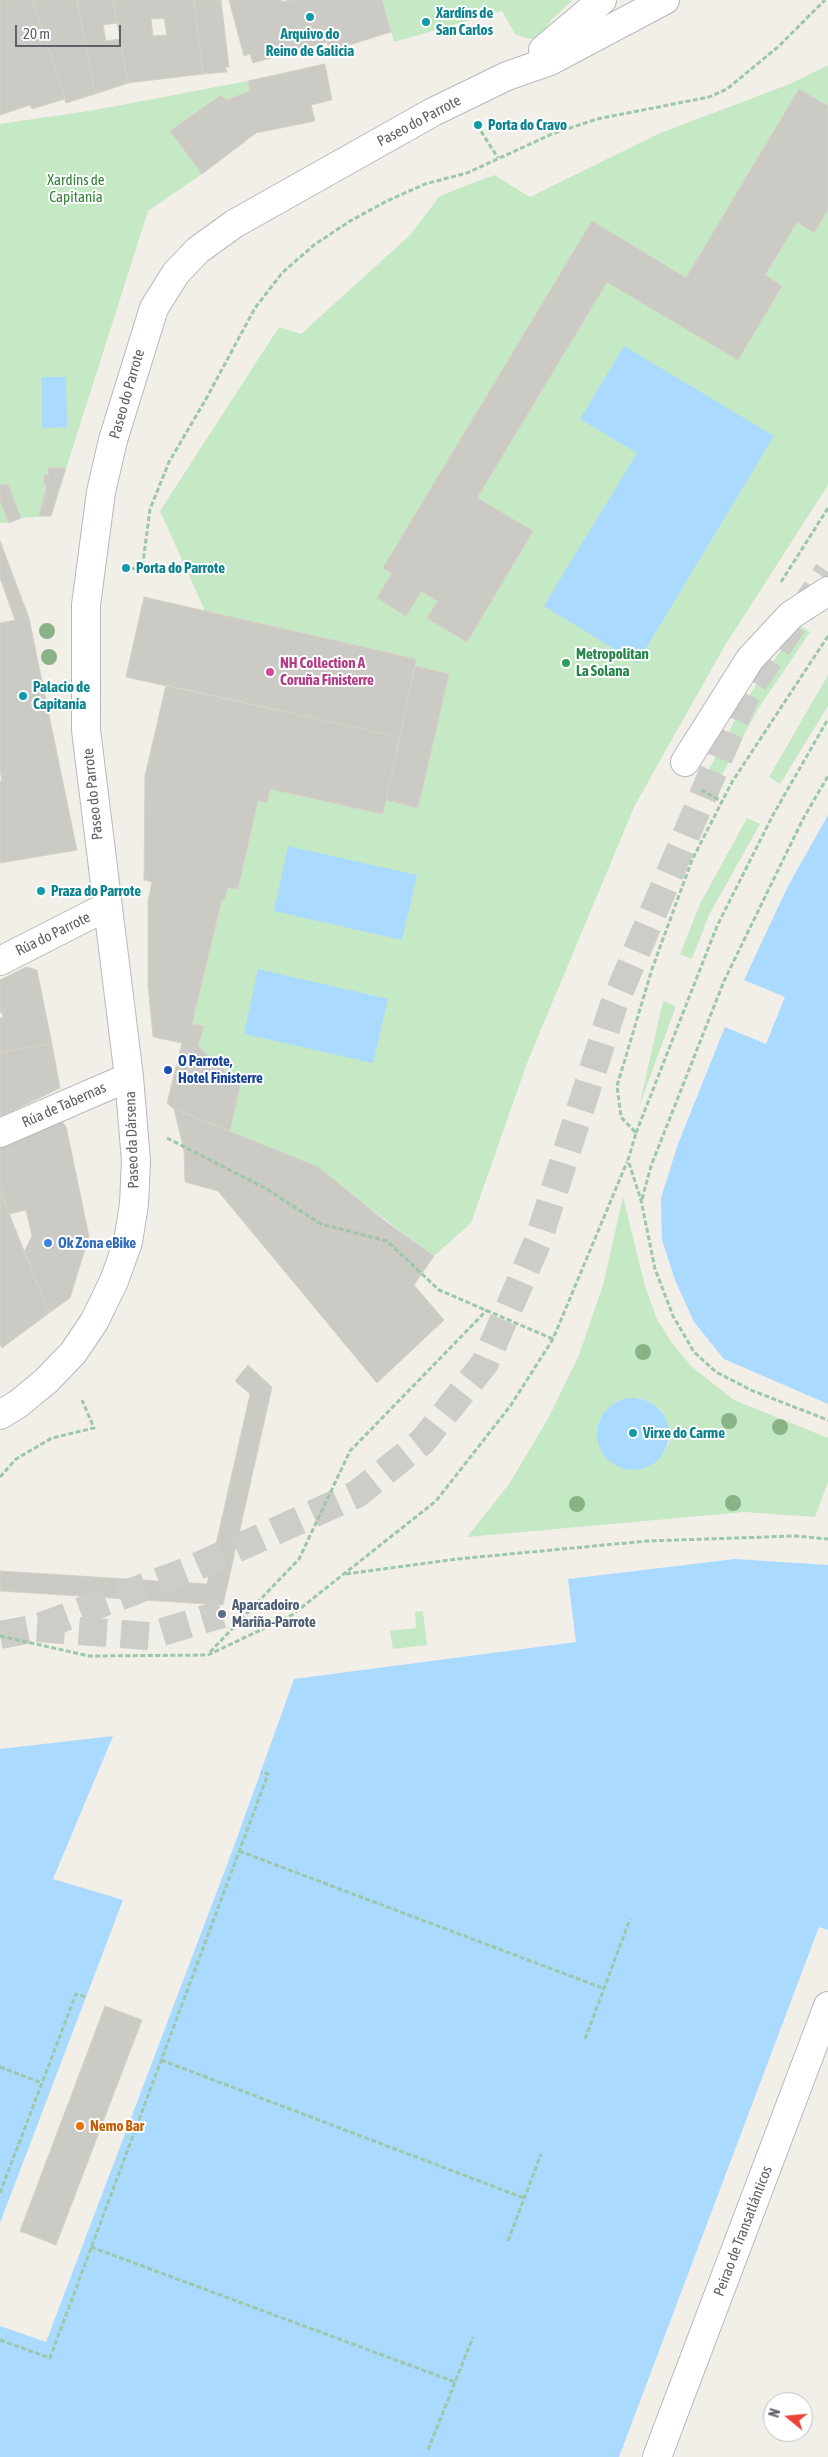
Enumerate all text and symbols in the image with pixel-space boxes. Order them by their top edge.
place label: Xardíns de San Carlos [436,4,493,39]
marker: Arquivo do Reino de Galicia [304,11,316,23]
scale bar [18,15,124,47]
marker: Xardíns de San Carlos [420,16,432,28]
text: 20 m [23,25,50,42]
place label: Arquivo do Reino de Galicia [266,25,354,60]
street label: Paseo do Parrote [374,91,464,151]
place label: Porta do Cravo [488,116,567,134]
marker: Porta do Cravo [472,119,484,131]
park label: Xardíns de Capitanía [47,171,105,206]
street label: Paseo do Parrote [106,347,148,441]
place label: Porta do Parrote [136,559,225,577]
marker: Porta do Parrote [120,562,132,574]
place label: Metropolitan La Solana [576,645,649,680]
place label: NH Collection A Coruña Finisterre [280,654,374,689]
marker: Metropolitan La Solana [560,657,572,669]
marker: NH Collection A Coruña Finisterre [264,666,276,678]
place label: Palacio de Capitanía [33,678,90,713]
marker: Palacio de Capitanía [17,690,29,702]
street label: Paseo do Parrote [79,747,107,841]
place label: Praza do Parrote [51,882,141,900]
marker: Praza do Parrote [35,885,47,897]
street label: Rúa do Parrote [13,908,93,960]
place label: O Parrote, Hotel Finisterre [178,1052,263,1087]
marker: O Parrote, Hotel Finisterre [162,1064,174,1076]
street label: Rúa de Tabernas [19,1078,109,1132]
street label: Paseo da Dársena [121,1091,143,1189]
place label: Ok Zona eBike [58,1234,136,1252]
marker: Ok Zona eBike [42,1237,54,1249]
place label: Virxe do Carme [643,1424,725,1442]
marker: Virxe do Carme [627,1427,639,1439]
place label: Aparcadoiro Mariña-Parrote [232,1596,316,1631]
marker: Aparcadoiro Mariña-Parrote [216,1608,228,1620]
place label: Nemo Bar [90,2117,144,2135]
marker: Nemo Bar [74,2120,86,2132]
street label: Peirao de Transatlánticos [710,2163,776,2299]
north arrow [763,2392,813,2442]
text: N [766,2407,783,2419]

